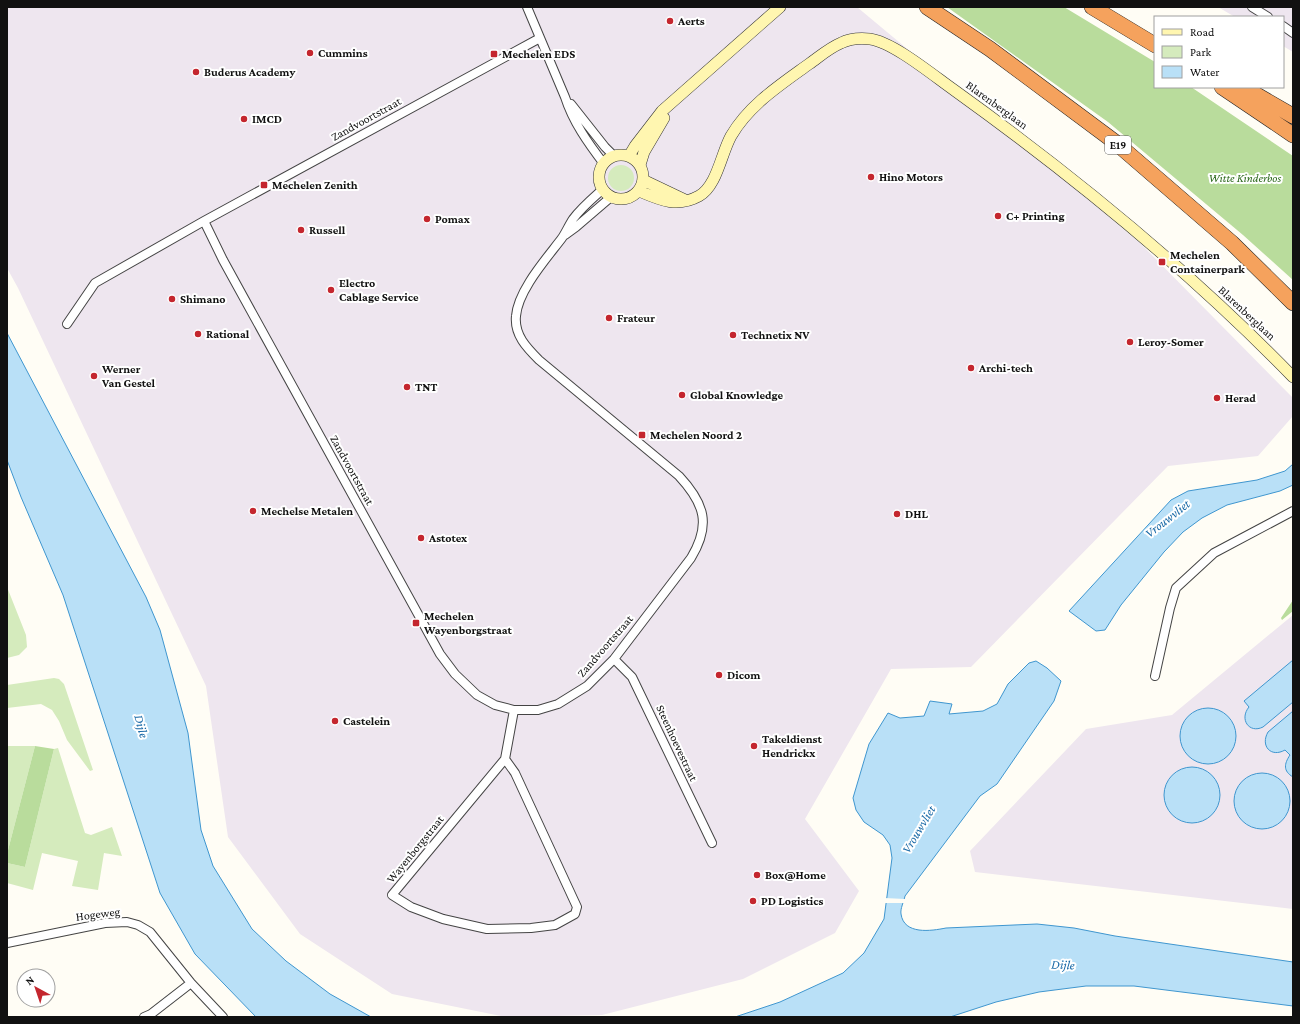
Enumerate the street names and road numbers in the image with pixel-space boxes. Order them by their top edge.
street label: Blarenberglaan [963,78,1031,132]
street label: Zandvoortstraat [329,94,404,144]
road number: E19 [1105,136,1131,154]
street label: Blarenberglaan [1216,283,1279,343]
street label: Zandvoortstraat [327,433,377,508]
street label: Zandvoortstraat [574,611,636,680]
street label: Steenhoevestraat [653,703,701,784]
street label: Wayenborgstraat [383,812,447,886]
street label: Hogeweg [75,904,121,924]

